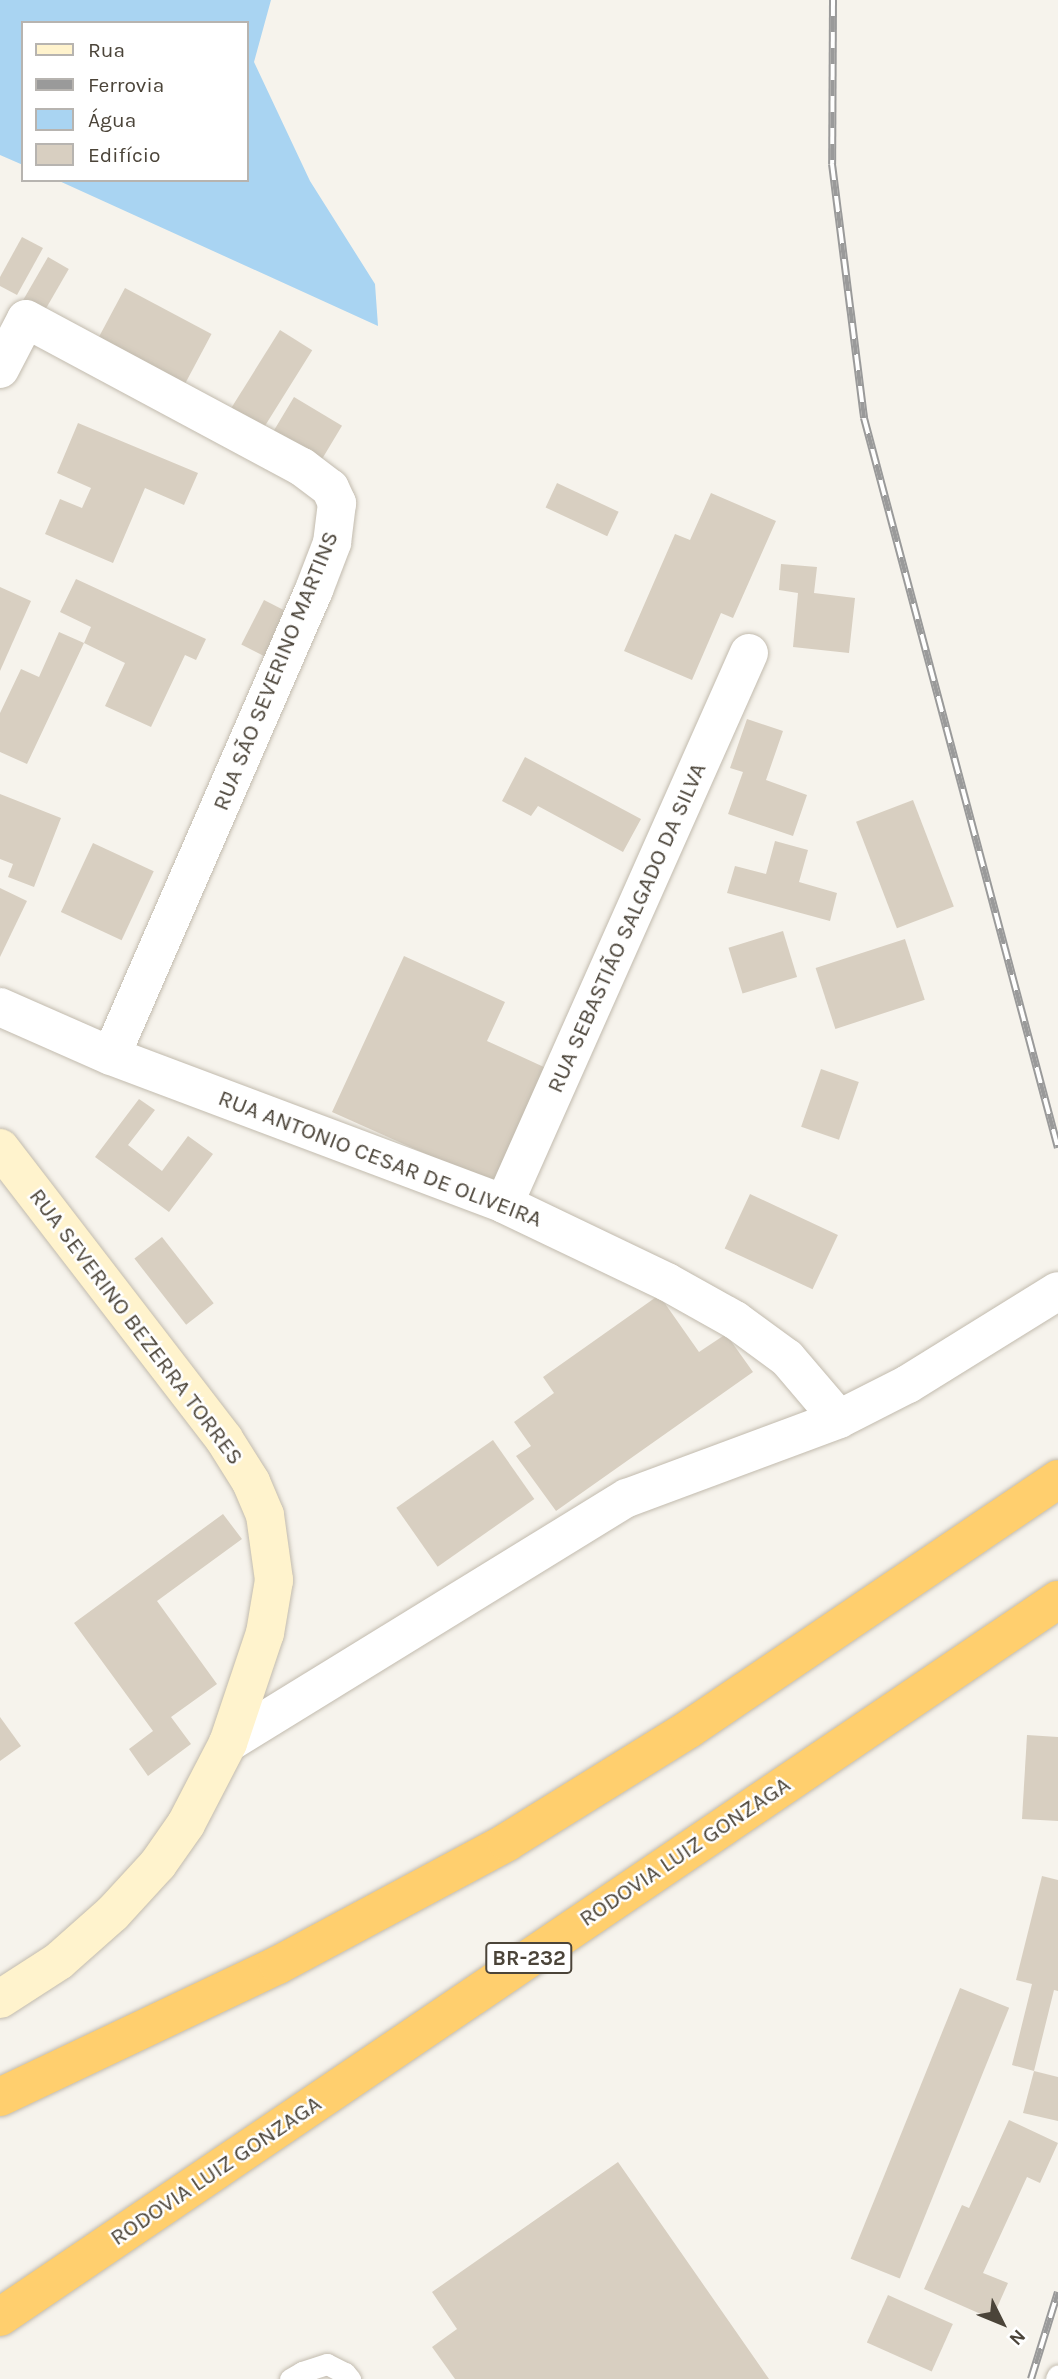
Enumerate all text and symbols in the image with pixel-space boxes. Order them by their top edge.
legend [21,21,248,182]
text: Rua [88,38,125,62]
text: Ferrovia [88,73,164,97]
text: Água [88,108,136,132]
text: Edifício [88,143,161,167]
street label: RUA SÃO SEVERINO MARTINS [207,527,345,815]
street label: RUA SEBASTIÃO SALGADO DA SILVA [542,759,712,1097]
street label: RUA ANTONIO CESAR DE OLIVEIRA [214,1084,546,1234]
street label: RUA SEVERINO BEZERRA TORRES [23,1183,249,1471]
street label: RODOVIA LUIZ GONZAGA [574,1771,796,1933]
road number: BR-232 [485,1940,573,1976]
street label: RODOVIA LUIZ GONZAGA [105,2090,327,2252]
north arrow [967,2288,1037,2358]
text: N [1005,2325,1030,2350]

